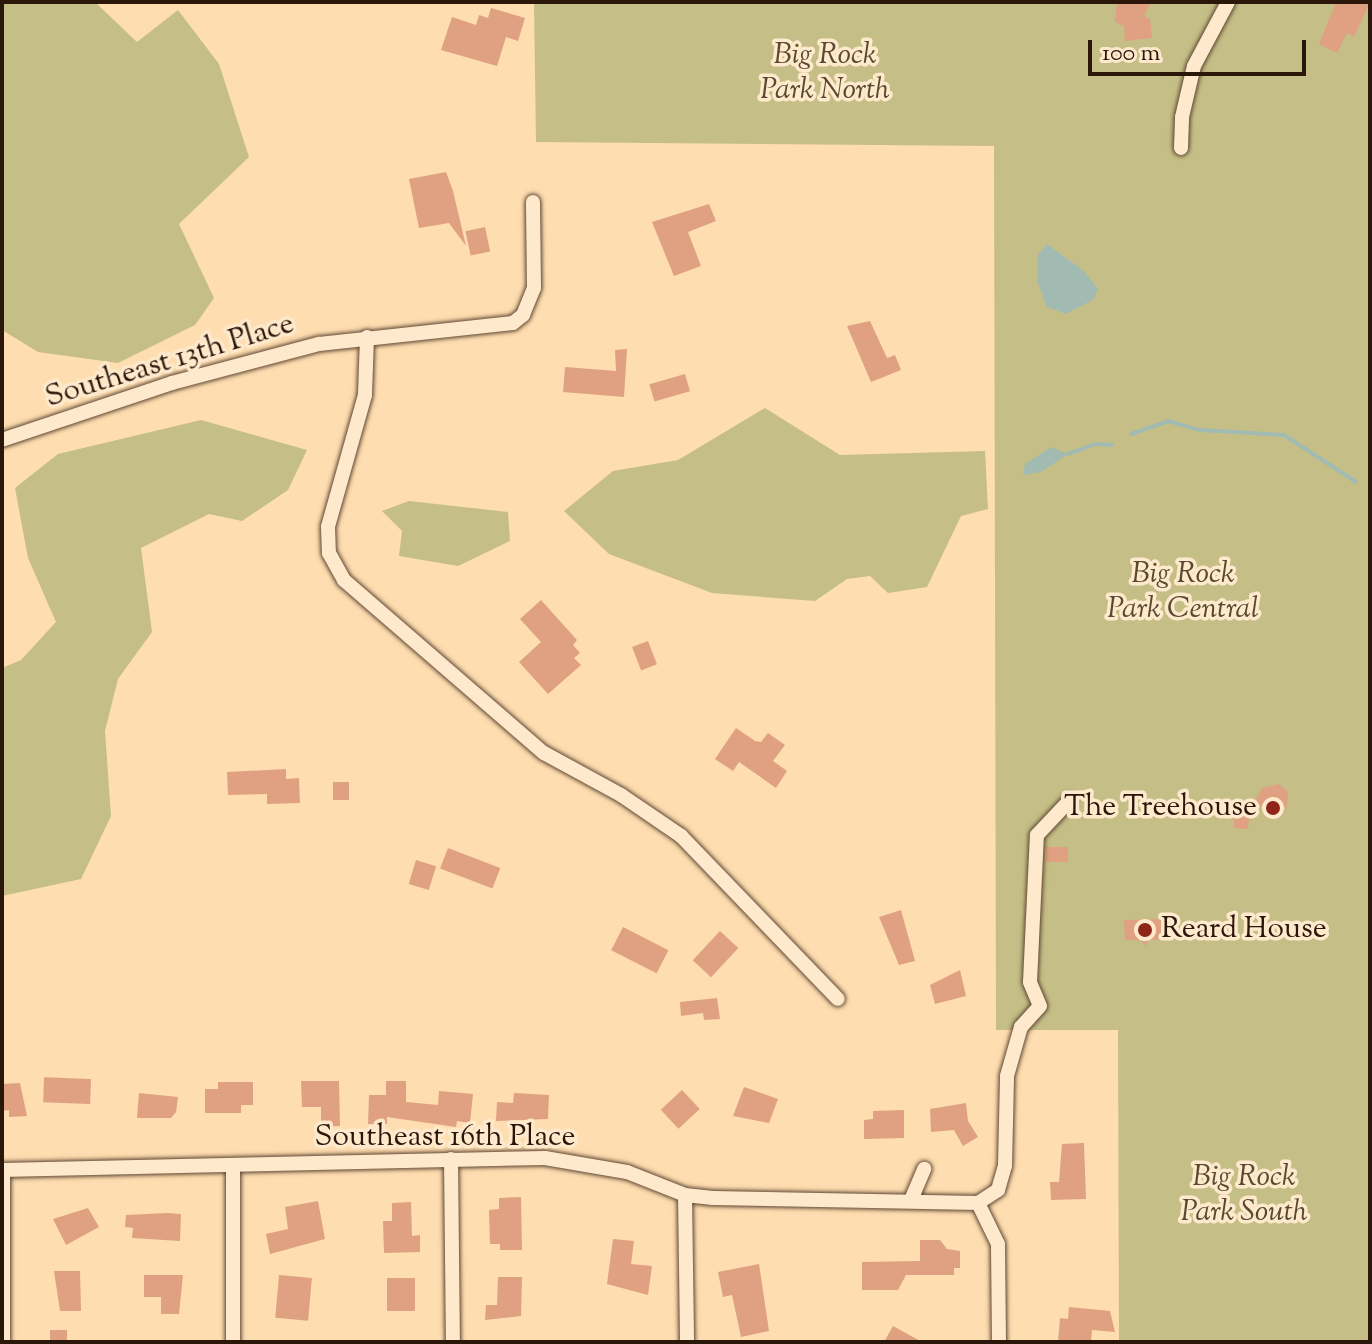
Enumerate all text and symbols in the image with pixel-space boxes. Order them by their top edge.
scale bar [1092,24,1310,74]
text: 100 m [1102,37,1160,71]
park label: Big Rock Park North [760,38,890,108]
street label: Southeast 13th Place [41,307,299,417]
park label: Big Rock Park Central [1107,557,1259,628]
place label: The Treehouse [1064,790,1257,826]
marker: The Treehouse [1264,799,1282,817]
place label: Reard House [1161,912,1327,948]
marker: Reard House [1136,921,1154,939]
street label: Southeast 16th Place [315,1120,575,1156]
park label: Big Rock Park South [1181,1160,1307,1230]

